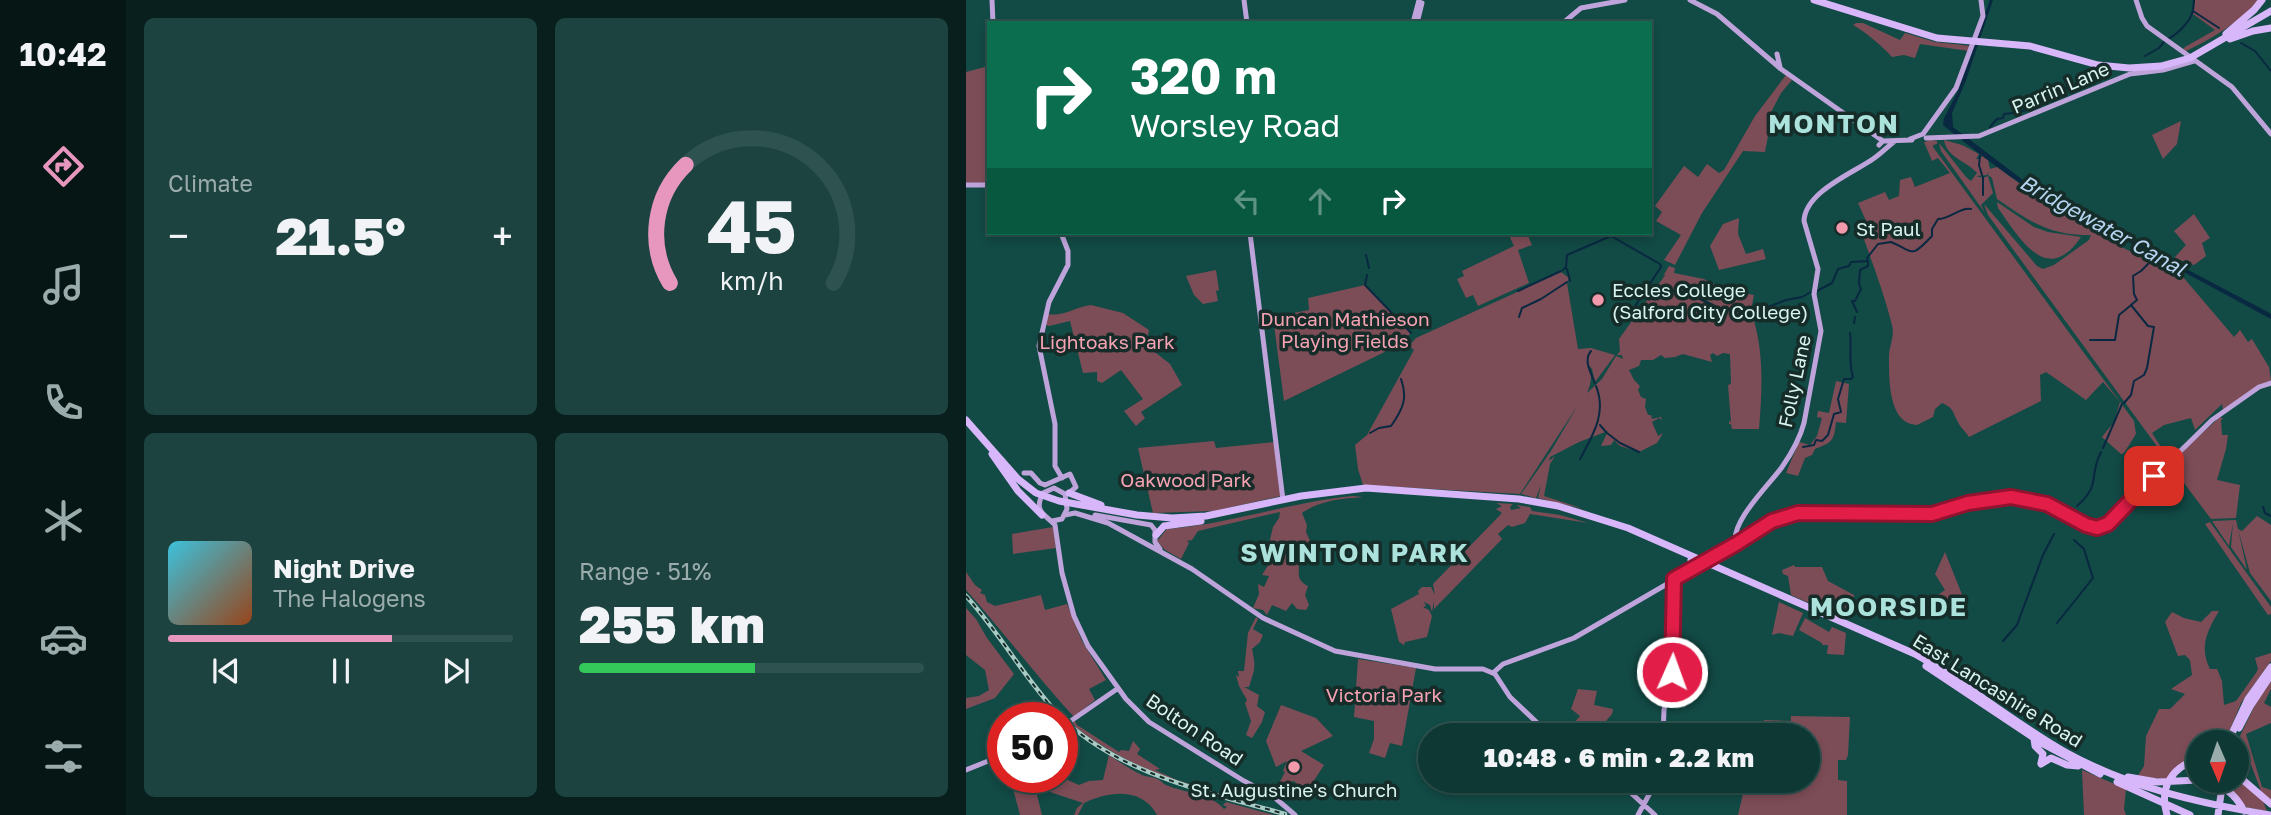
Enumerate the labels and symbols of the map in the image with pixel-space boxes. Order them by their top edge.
street label: Parrin Lane [2008,56,2112,118]
district label: MONTON [1768,108,1900,139]
water label: Bridgewater Canal [2016,169,2192,282]
place label: St Paul [1856,217,1921,240]
marker: St Paul [1834,220,1850,236]
place label: Eccles College (Salford City College) [1612,278,1808,323]
marker: Eccles College (Salford City College) [1590,292,1606,308]
park label: Duncan Mathieson Playing Fields [1260,307,1430,352]
park label: Lightoaks Park [1039,330,1175,353]
street label: Folly Lane [1773,333,1815,429]
pin [2124,446,2184,506]
park label: Oakwood Park [1120,468,1252,491]
district label: SWINTON PARK [1240,537,1470,568]
district label: MOORSIDE [1810,591,1968,622]
street label: East Lancashire Road [1909,628,2087,752]
position arrow [1635,635,1709,709]
park label: Victoria Park [1326,683,1442,706]
street label: Bolton Road [1142,688,1248,770]
speed limit sign: 50 [987,702,1078,793]
north arrow [2186,730,2249,793]
marker: St. Augustine's Church [1286,759,1302,775]
place label: St. Augustine's Church [1190,778,1398,801]

